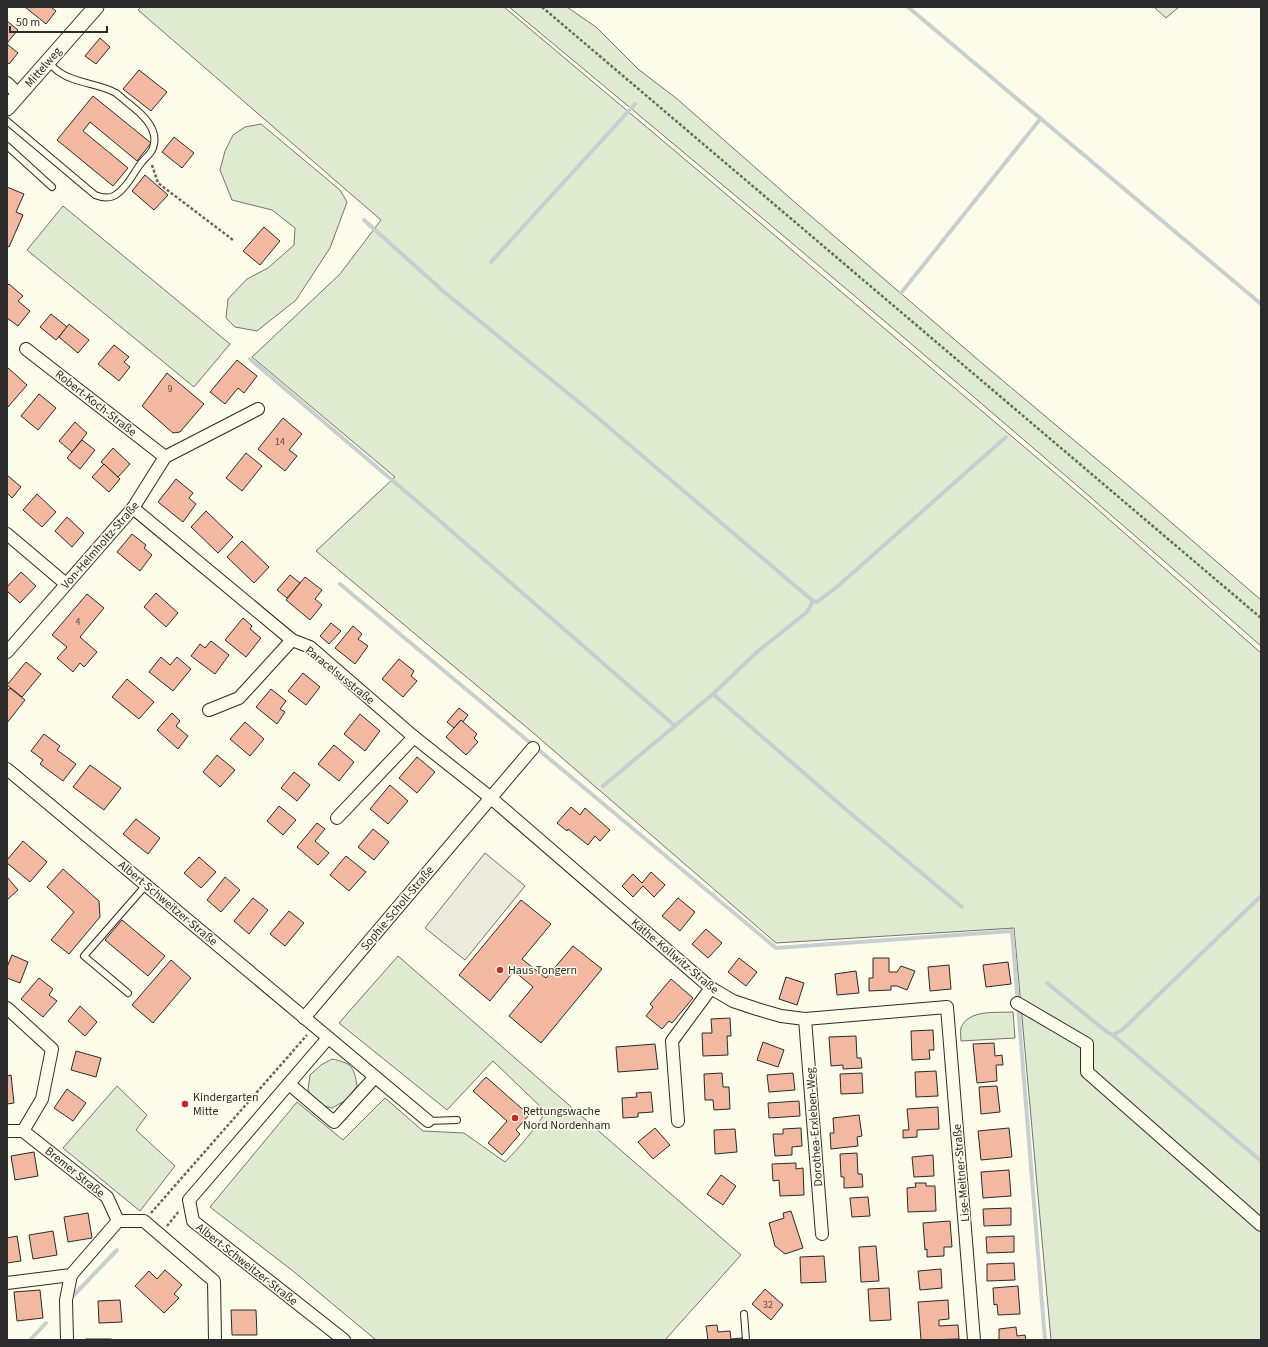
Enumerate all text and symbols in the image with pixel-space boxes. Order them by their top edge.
scale bar [10,8,107,34]
text: 50 m [16,14,40,31]
street label: Mittelweg [21,43,66,91]
street label: Robert-Koch-Straße [51,366,140,441]
house number: 9 [168,382,173,396]
house number: 14 [275,435,285,449]
street label: Von-Helmholtz-Straße [58,498,143,593]
house number: 4 [76,615,81,629]
street label: Paracelsusstraße [301,642,378,709]
street label: Albert-Schweitzer-Straße [114,857,221,950]
street label: Sophie-Scholl-Straße [357,862,438,954]
street label: Käthe-Kollwitz-Straße [627,915,722,998]
place label: Haus Tongern [508,962,577,979]
marker: Haus Tongern [495,965,505,975]
street label: Dorothea-Erxleben-Weg [802,1067,827,1187]
place label: Kindergarten Mitte [193,1089,259,1120]
marker: Kindergarten Mitte [180,1099,190,1109]
place label: Rettungswache Nord Nordenham [523,1103,610,1134]
marker: Rettungswache Nord Nordenham [510,1113,520,1123]
street label: Lise-Meitner-Straße [949,1123,974,1223]
street label: Bremer Straße [41,1143,108,1202]
street label: Albert-Schweitzer-Straße [192,1219,301,1310]
house number: 32 [763,1298,773,1312]

